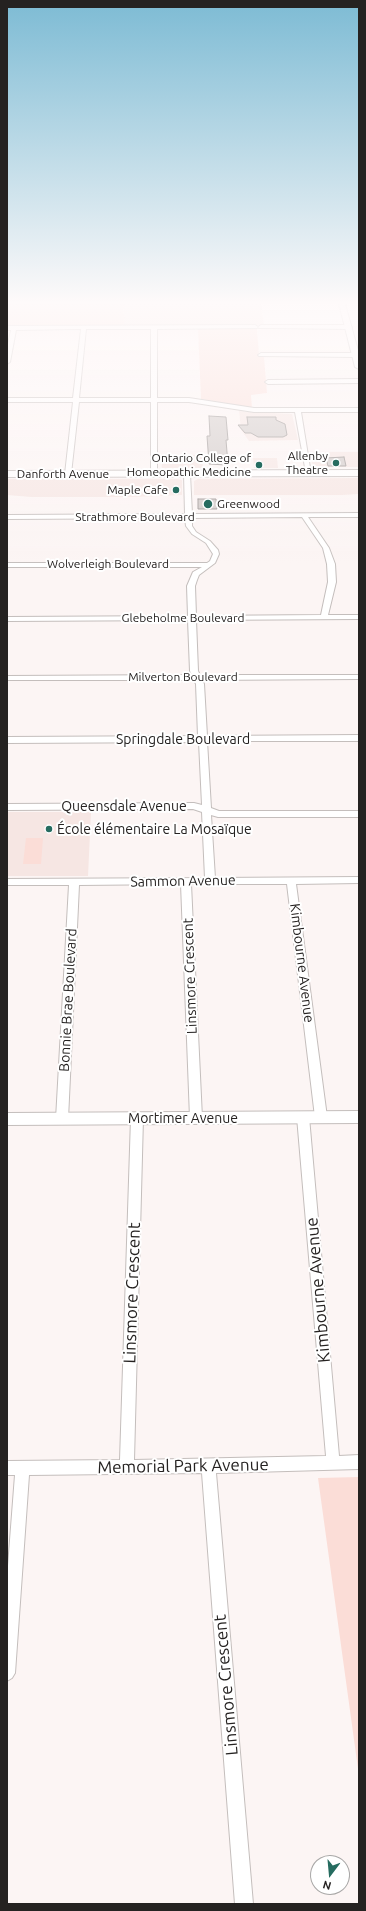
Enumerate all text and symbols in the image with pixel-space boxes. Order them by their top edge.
place label: Allenby Theatre [286,449,328,477]
place label: Ontario College of Homeopathic Medicine [127,451,251,479]
marker: Allenby Theatre [331,458,341,468]
marker: Ontario College of Homeopathic Medicine [254,460,264,470]
street label: Danforth Avenue [17,467,109,481]
place label: Maple Cafe [107,483,168,497]
marker: Maple Cafe [171,485,181,495]
place label: Greenwood [217,497,280,511]
marker: Greenwood [202,498,214,510]
street label: Strathmore Boulevard [75,510,195,524]
street label: Wolverleigh Boulevard [47,557,169,571]
street label: Glebeholme Boulevard [122,611,244,625]
street label: Milverton Boulevard [128,670,238,684]
street label: Springdale Boulevard [116,731,250,747]
street label: Queensdale Avenue [61,798,187,814]
place label: École élémentaire La Mosaïque [57,821,252,837]
marker: École élémentaire La Mosaïque [44,824,54,834]
street label: Sammon Avenue [130,872,236,890]
street label: Kimbourne Avenue [286,902,318,1024]
street label: Linsmore Crescent [180,918,200,1034]
street label: Bonnie Brae Boulevard [56,928,80,1072]
street label: Mortimer Avenue [128,1110,238,1126]
street label: Kimbourne Avenue [301,1216,335,1364]
street label: Linsmore Crescent [119,1222,145,1364]
street label: Memorial Park Avenue [97,1454,269,1478]
street label: Linsmore Crescent [210,1614,242,1756]
north arrow [310,1855,350,1895]
text: N [321,1879,333,1892]

